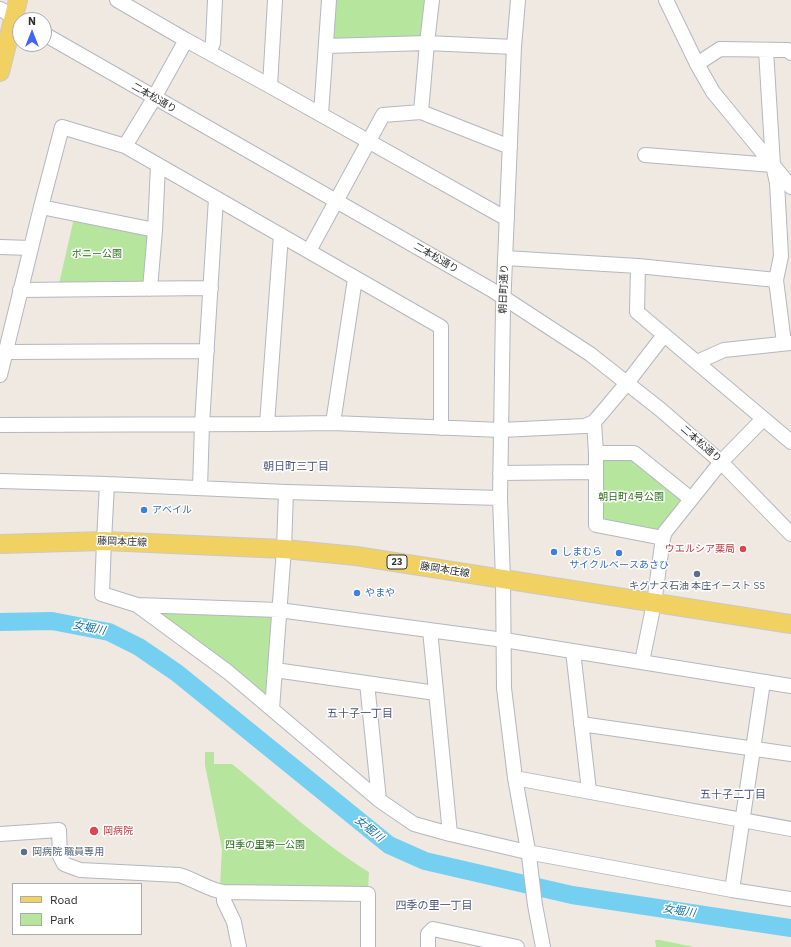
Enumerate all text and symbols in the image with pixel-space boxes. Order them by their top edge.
north arrow [12,12,52,52]
text: N [28,14,36,28]
street label: 二本松通り [129,80,179,116]
street label: 二本松通り [411,240,461,276]
park label: ポニー公園 [72,248,122,260]
street label: 朝日町通り [497,264,511,314]
street label: 二本松通り [678,423,724,465]
district label: 朝日町三丁目 [263,460,329,474]
park label: 朝日町4号公園 [598,491,664,503]
place label: アベイル [152,504,192,516]
marker: アベイル [139,505,149,515]
street label: 藤岡本庄線 [97,535,147,549]
place label: ウエルシア薬局 [665,543,735,555]
marker: ウエルシア薬局 [738,544,748,554]
place label: しまむら [562,546,602,558]
marker: しまむら [549,547,559,557]
marker: サイクルベースあさひ [614,548,624,558]
road number: 23 [387,555,407,569]
place label: サイクルベースあさひ [569,559,669,571]
street label: 藤岡本庄線 [419,560,471,580]
marker: キグナス石油 本庄イースト SS [692,569,702,579]
place label: キグナス石油 本庄イースト SS [629,580,765,592]
place label: やまや [365,587,395,599]
marker: やまや [352,588,362,598]
water label: 女堀川 [72,618,106,638]
district label: 五十子一丁目 [327,707,393,721]
district label: 五十子二丁目 [700,788,766,802]
water label: 女堀川 [352,813,386,845]
marker: 岡病院 [88,825,100,837]
place label: 岡病院 [103,825,133,837]
park label: 四季の里第一公園 [225,839,305,851]
place label: 岡病院 職員専用 [32,846,104,858]
marker: 岡病院 職員専用 [19,847,29,857]
legend [12,883,142,935]
text: Road [50,892,78,907]
district label: 四季の里一丁目 [396,899,472,913]
water label: 女堀川 [662,902,696,920]
text: Park [50,912,74,927]

